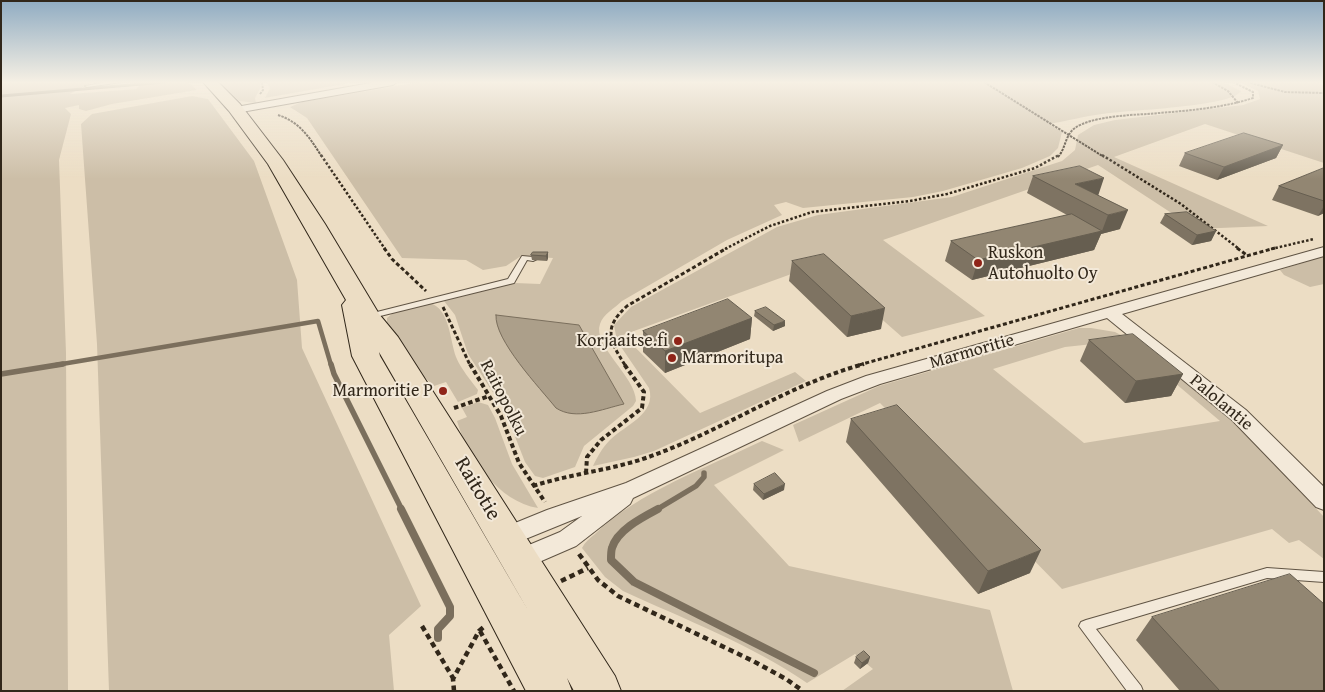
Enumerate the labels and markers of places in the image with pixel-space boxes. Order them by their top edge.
place label: Ruskon Autohuolto Oy [988,242,1098,284]
marker: Ruskon Autohuolto Oy [972,257,984,269]
place label: Korjaaitse.fi [577,330,668,352]
marker: Korjaaitse.fi [672,335,684,347]
place label: Marmoritupa [682,347,783,369]
marker: Marmoritupa [666,352,678,364]
place label: Marmoritie P [332,380,433,402]
marker: Marmoritie P [437,385,449,397]

